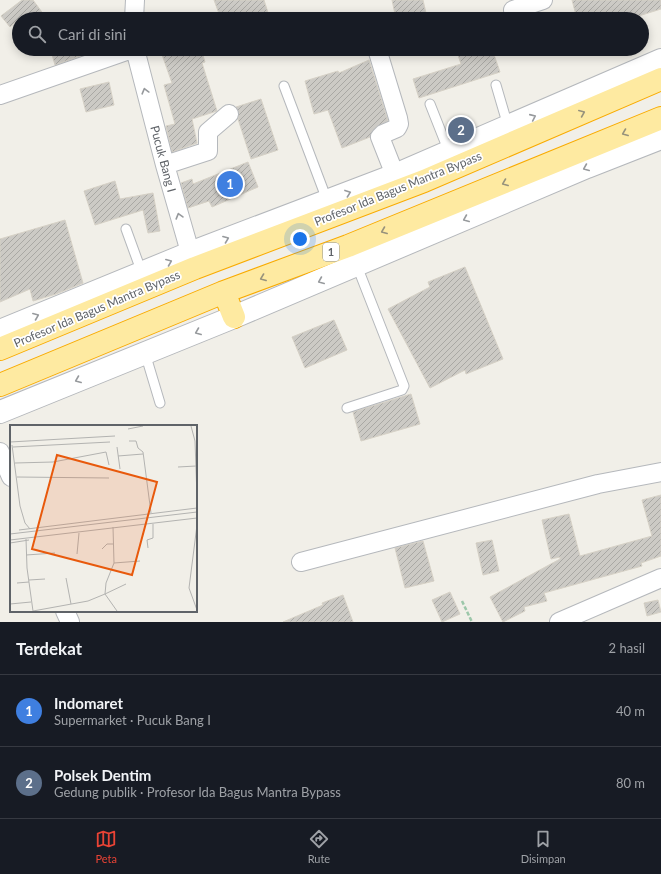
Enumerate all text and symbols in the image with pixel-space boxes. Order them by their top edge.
search box [12,12,649,56]
icon: search [26,23,48,45]
text: Cari di sini [58,25,126,43]
one-way arrow [141,87,150,94]
one-way arrow [577,110,585,118]
one-way arrow [528,114,536,122]
pin: 2 [448,115,474,145]
street label: Pucuk Bang I [147,124,180,194]
one-way arrow [621,128,629,136]
street label: Profesor Ida Bagus Mantra Bypass [312,148,484,229]
one-way arrow [582,163,590,171]
pin: 1 [217,169,243,199]
one-way arrow [501,178,508,186]
one-way arrow [344,189,351,197]
one-way arrow [175,213,184,220]
one-way arrow [463,214,471,222]
one-way arrow [381,227,388,235]
your location [290,229,310,249]
one-way arrow [223,236,230,244]
road number: 1 [323,243,339,261]
one-way arrow [166,258,173,266]
street label: Profesor Ida Bagus Mantra Bypass [11,267,182,350]
one-way arrow [259,273,266,281]
one-way arrow [318,276,326,284]
one-way arrow [32,313,40,321]
one-way arrow [195,327,202,335]
one-way arrow [74,376,81,384]
inset map [10,425,197,612]
text: Terdekat [16,638,82,659]
text: 2 hasil [609,640,645,656]
text: Indomaret [54,694,123,712]
text: 1 [25,703,33,719]
text: 40 m [616,703,645,719]
text: Supermarket · Pucuk Bang I [54,712,211,728]
text: Polsek Dentim [54,766,151,784]
text: 2 [25,775,33,791]
text: 80 m [616,775,645,791]
text: Gedung publik · Profesor Ida Bagus Mantra Bypass [54,784,341,800]
tab: Peta [95,828,117,865]
tab: Rute [308,828,330,865]
tab: Disimpan [521,828,566,865]

